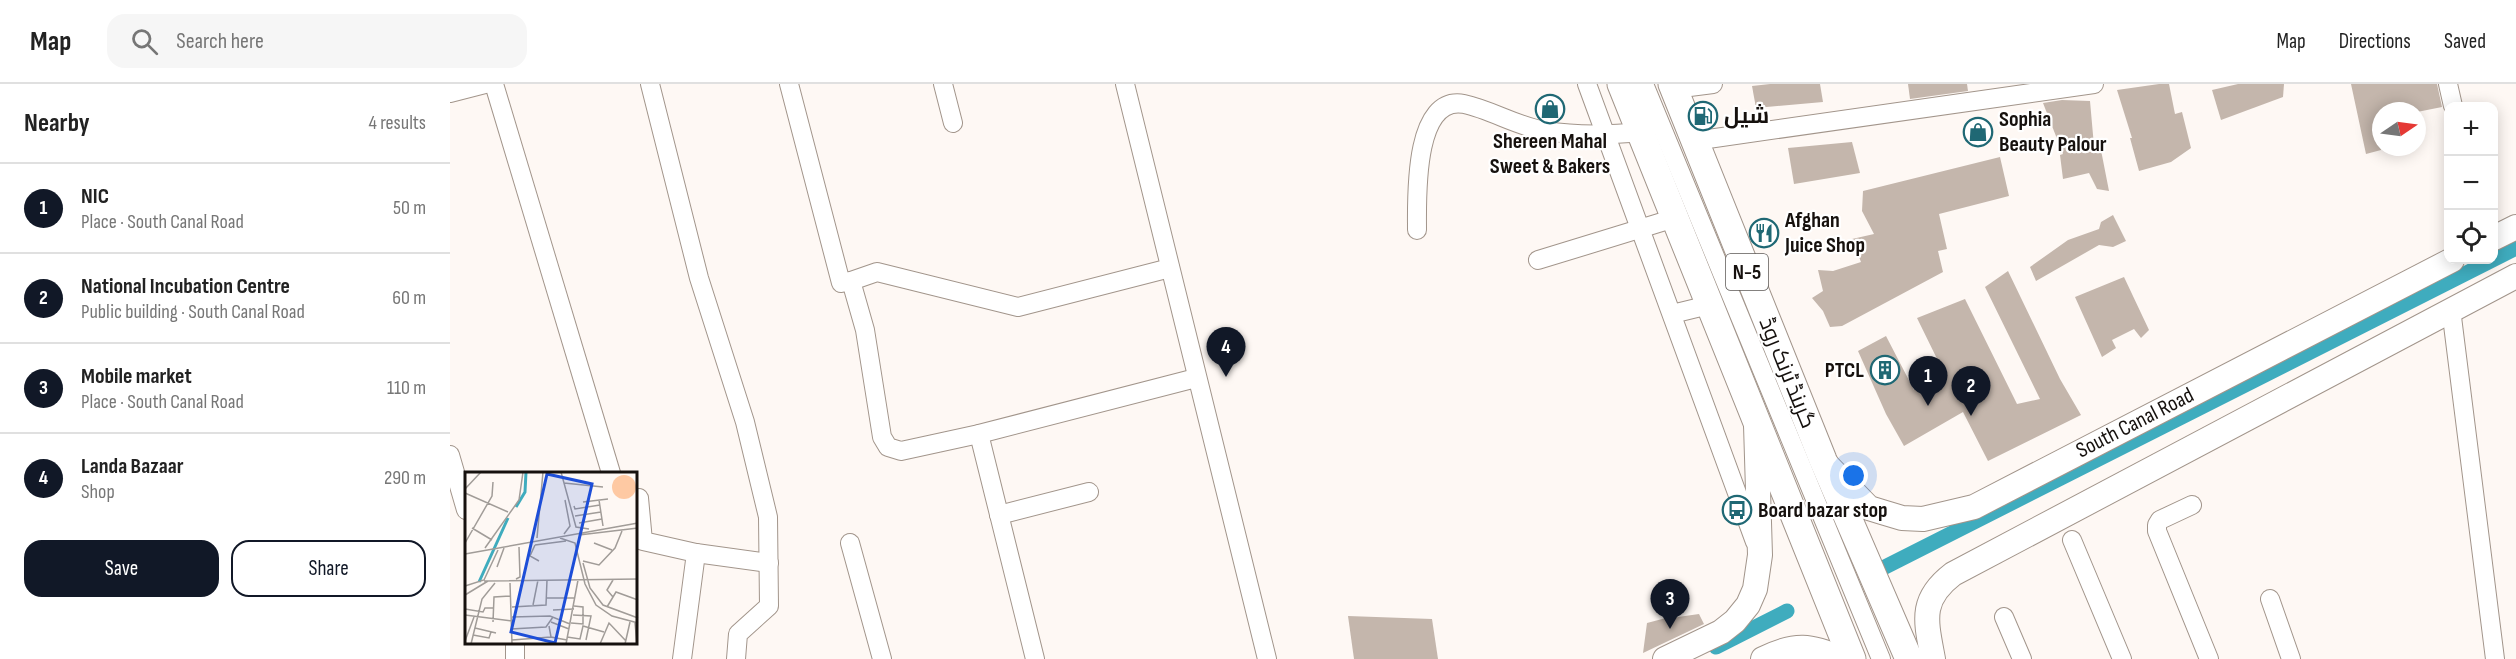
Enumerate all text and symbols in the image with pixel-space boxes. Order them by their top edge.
search box [107,14,527,68]
text: Map [30,25,71,58]
icon: search [128,25,161,58]
text: Search here [176,28,264,55]
text: Map [2276,29,2306,54]
text: Directions [2339,29,2411,54]
text: Saved [2444,29,2486,54]
shop icon: Shereen Mahal Sweet & Bakers [1534,93,1566,125]
fuel station icon: شیل [1687,100,1719,132]
north arrow [2372,102,2426,156]
map controls [2444,102,2498,264]
button: + [2444,102,2498,156]
place label: شیل [1724,103,1769,130]
place label: Sophia Beauty Palour [1999,106,2107,158]
text: Nearby [24,108,90,139]
text: 4 results [369,111,426,135]
shop icon: Sophia Beauty Palour [1962,116,1994,148]
place label: Shereen Mahal Sweet & Bakers [1490,128,1610,180]
button: − [2444,156,2498,210]
text: NIC [81,183,109,210]
text: 1 [40,196,47,220]
text: 50 m [393,196,426,220]
place label: Afghan Juice Shop [1784,207,1865,259]
text: Place · South Canal Road [81,210,244,234]
button: locate [2444,210,2498,264]
restaurant icon: Afghan Juice Shop [1748,217,1780,249]
road number: N-5 [1726,254,1768,290]
text: National Incubation Centre [81,273,290,300]
text: 2 [39,286,48,310]
text: 60 m [392,286,426,310]
text: Public building · South Canal Road [81,300,305,324]
street label: گرینڈ ٹرنک روڈ [1753,314,1821,432]
pin: 4 [1206,328,1246,377]
building icon: PTCL [1869,354,1901,386]
pin: 1 [1908,356,1948,406]
place label: PTCL [1825,357,1864,384]
text: Mobile market [81,363,192,390]
pin: 2 [1952,366,1990,416]
text: 3 [39,376,48,400]
text: 110 m [387,376,426,400]
street label: South Canal Road [2072,382,2198,464]
text: Place · South Canal Road [81,390,244,414]
text: Landa Bazaar [81,453,183,480]
your location [1839,461,1868,490]
text: 4 [39,466,48,490]
text: 290 m [384,466,426,490]
inset map [465,472,638,644]
text: Shop [81,480,115,504]
bus stop icon: Board bazar stop [1721,494,1753,526]
place label: Board bazar stop [1758,497,1888,524]
button: Save [24,540,219,597]
button: Share [231,540,426,597]
pin: 3 [1650,580,1690,629]

